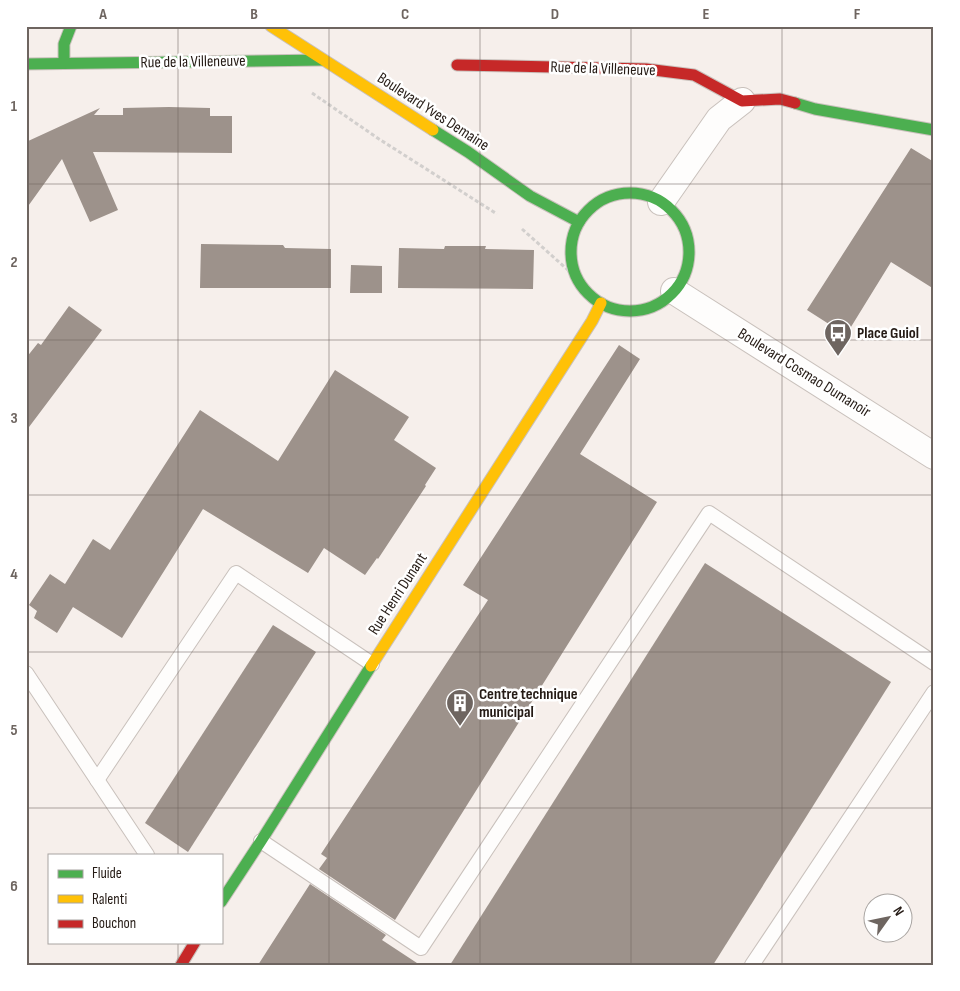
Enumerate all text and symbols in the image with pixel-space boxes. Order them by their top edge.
text: A [98,5,107,24]
text: B [250,5,258,24]
text: C [401,5,409,24]
text: D [551,5,559,24]
text: E [703,5,710,24]
text: F [854,5,861,24]
street label: Rue de la Villeneuve [140,52,246,72]
street label: Rue de la Villeneuve [550,58,656,80]
street label: Boulevard Yves Demaine [373,69,493,155]
text: 1 [11,97,18,116]
text: 2 [10,253,18,272]
bus stop icon: Place Guiol [823,318,853,357]
street label: Boulevard Cosmao Dumanoir [734,324,874,422]
place label: Place Guiol [857,324,919,343]
text: 3 [10,409,18,428]
street label: Rue Henri Dunant [364,549,432,639]
text: 4 [10,565,18,584]
place label: Centre technique municipal [479,685,578,722]
building icon: Centre technique municipal [445,688,475,727]
text: 5 [10,721,18,740]
legend [48,854,222,944]
text: Fluide [92,864,122,883]
text: 6 [10,877,18,896]
text: Ralenti [92,890,127,909]
north arrow [862,894,912,944]
text: N [889,903,908,919]
text: Bouchon [92,914,136,933]

